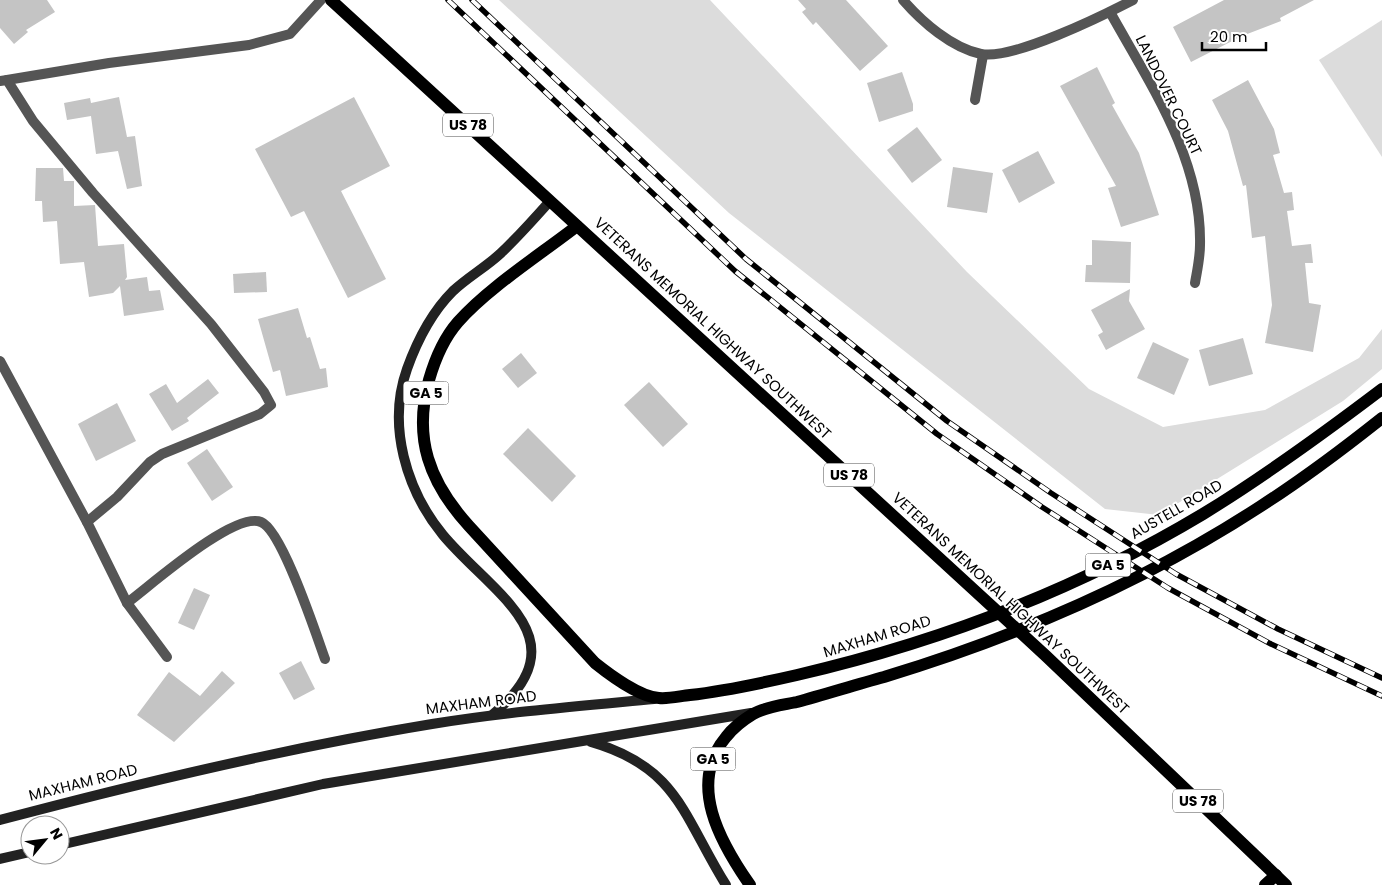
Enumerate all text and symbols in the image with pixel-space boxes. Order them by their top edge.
scale bar [1202,20,1266,52]
text: 20 m [1210,26,1248,47]
street label: LANDOVER COURT [1131,31,1207,159]
road number: US 78 [443,114,493,136]
street label: VETERANS MEMORIAL HIGHWAY SOUTHWEST [590,212,836,444]
road number: GA 5 [404,382,448,404]
road number: US 78 [824,464,874,486]
street label: AUSTELL ROAD [1126,474,1226,544]
street label: VETERANS MEMORIAL HIGHWAY SOUTHWEST [888,487,1134,719]
road number: GA 5 [1086,554,1130,576]
street label: MAXHAM ROAD [821,610,933,662]
street label: MAXHAM ROAD [424,685,538,719]
road number: GA 5 [690,748,736,771]
street label: MAXHAM ROAD [26,758,140,806]
road number: US 78 [1173,789,1223,812]
north arrow [20,815,70,865]
text: N [45,824,68,843]

